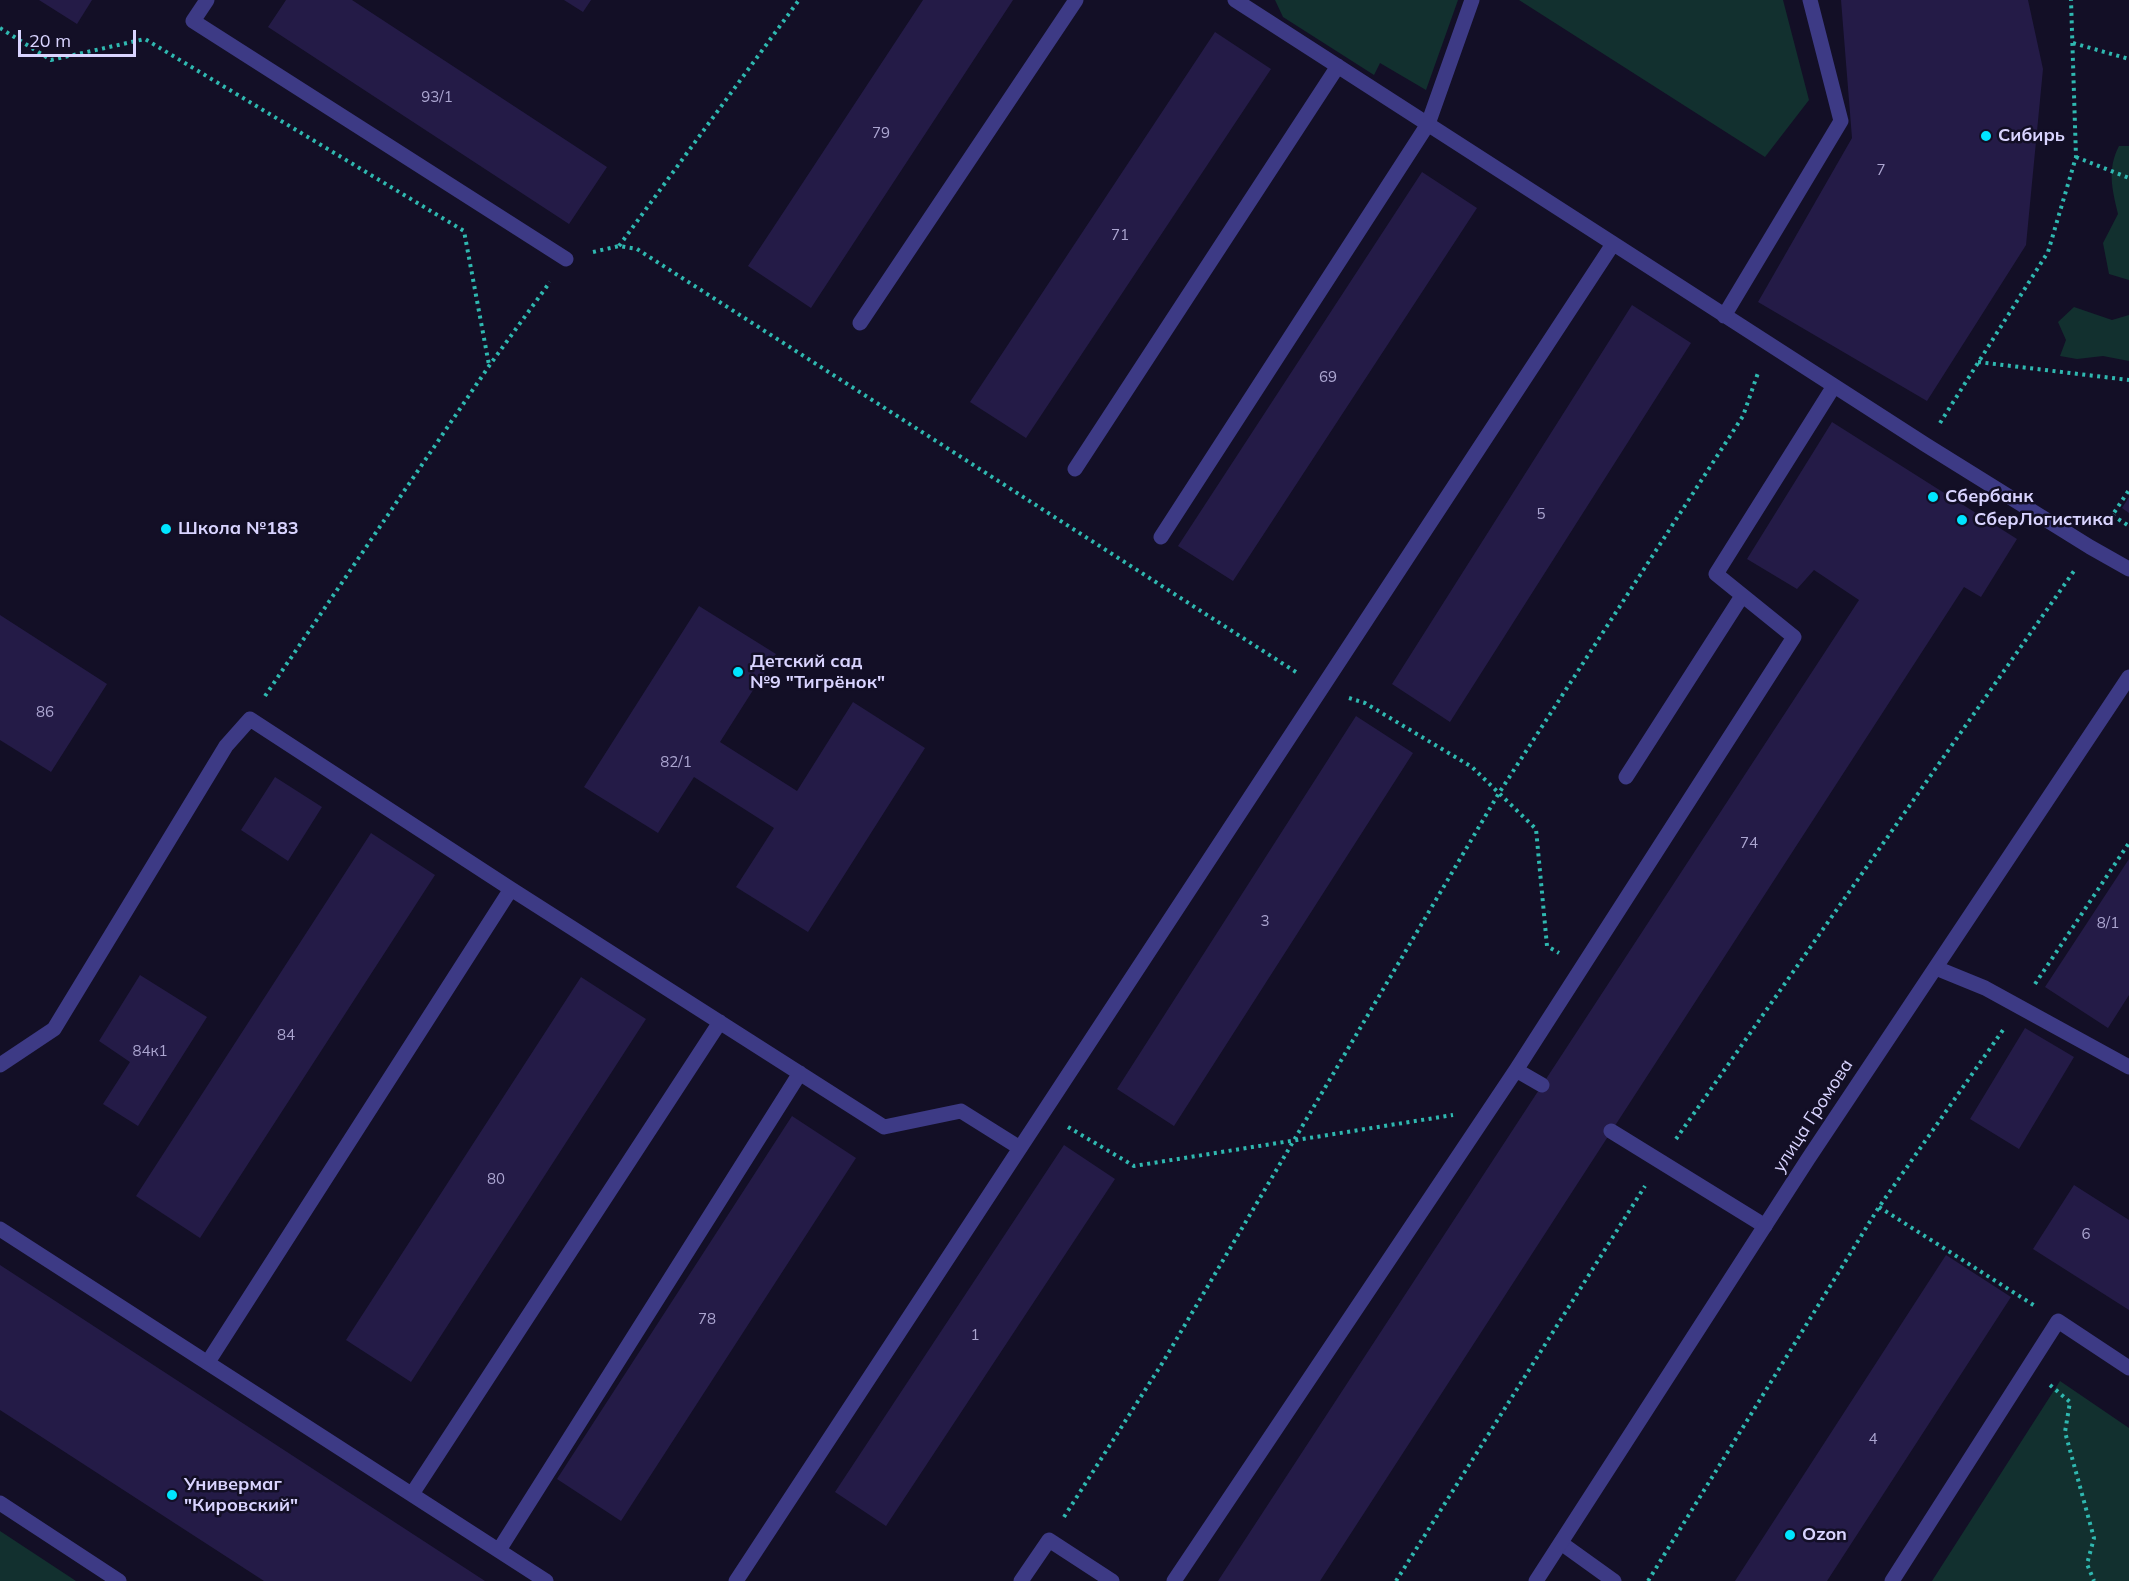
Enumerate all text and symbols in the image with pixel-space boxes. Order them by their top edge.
scale bar [21,18,140,56]
text: 20 m [29,29,71,52]
house number: 93/1 [421,88,453,106]
house number: 79 [872,124,890,142]
place label: Сибирь [1998,125,2065,147]
marker: Сибирь [1979,129,1993,143]
house number: 7 [1877,161,1885,179]
house number: 71 [1111,226,1129,244]
house number: 69 [1319,368,1337,386]
place label: Сбербанк [1945,486,2034,508]
marker: Сбербанк [1926,490,1940,504]
house number: 5 [1537,505,1545,523]
place label: СберЛогистика [1974,509,2114,531]
marker: СберЛогистика [1955,513,1969,527]
place label: Школа №183 [178,518,299,540]
marker: Школа №183 [159,522,173,536]
place label: Детский сад №9 "Тигрёнок" [750,651,885,694]
marker: Детский сад №9 "Тигрёнок" [731,665,745,679]
house number: 86 [36,703,54,721]
house number: 82/1 [660,753,692,771]
house number: 74 [1740,834,1758,852]
house number: 3 [1261,912,1269,930]
house number: 8/1 [2097,914,2119,932]
house number: 84 [277,1026,295,1044]
house number: 84к1 [132,1042,168,1060]
street label: улица Громова [1768,1055,1858,1177]
house number: 80 [487,1170,505,1188]
house number: 6 [2082,1225,2090,1243]
house number: 78 [698,1310,716,1328]
house number: 1 [971,1326,979,1344]
house number: 4 [1869,1430,1877,1448]
place label: Универмаг "Кировский" [184,1474,298,1516]
marker: Универмаг "Кировский" [165,1488,179,1502]
place label: Ozon [1802,1524,1847,1546]
marker: Ozon [1783,1528,1797,1542]

